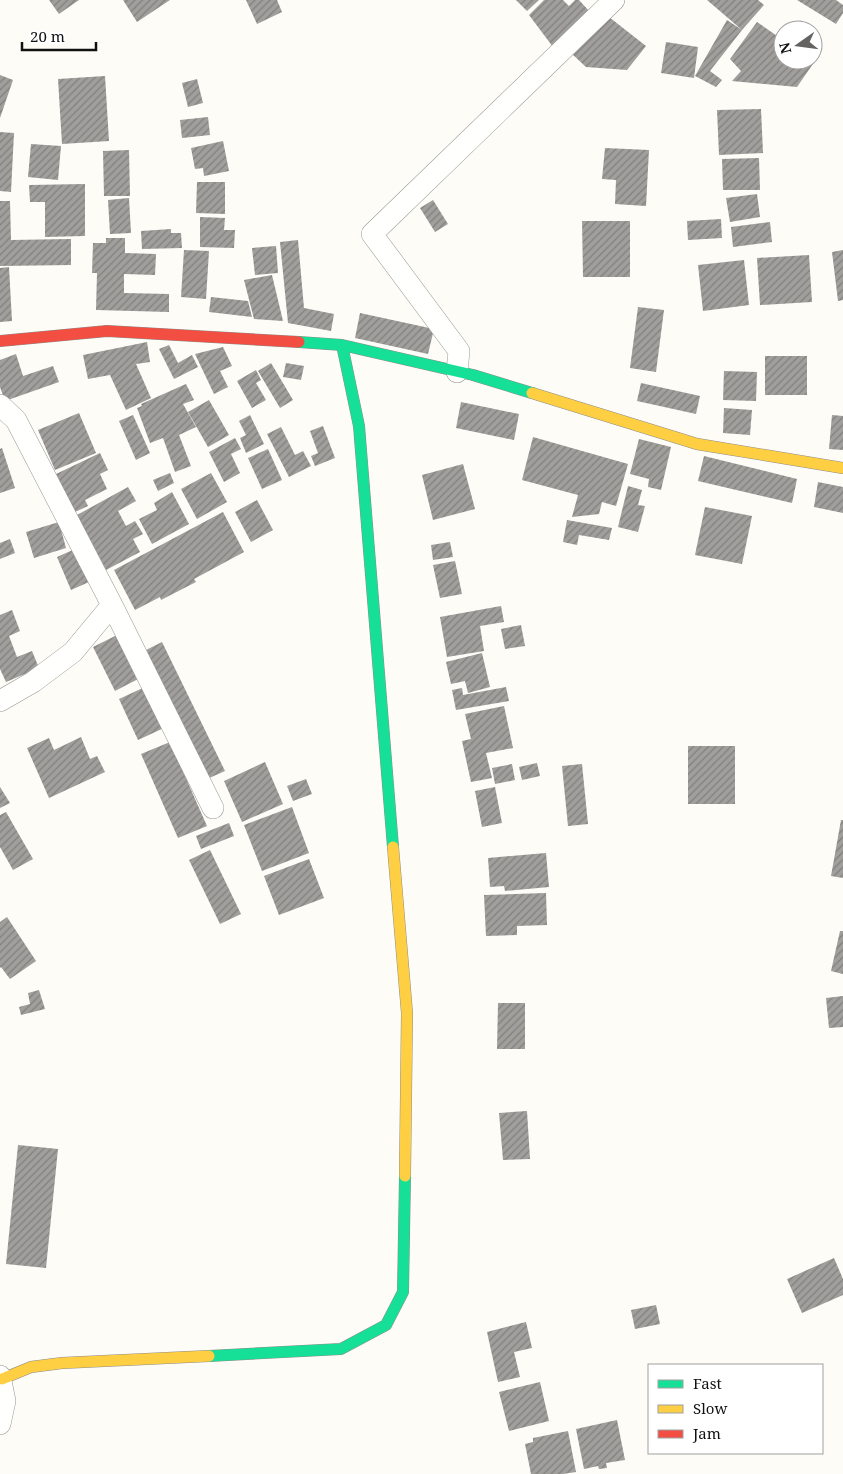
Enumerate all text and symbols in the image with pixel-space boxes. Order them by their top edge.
scale bar [22,20,96,52]
north arrow [773,20,823,70]
text: 20 m [30,26,65,46]
text: N [774,41,795,56]
legend [648,1364,823,1454]
text: Fast [693,1373,722,1393]
text: Slow [693,1398,727,1418]
text: Jam [692,1423,721,1443]

